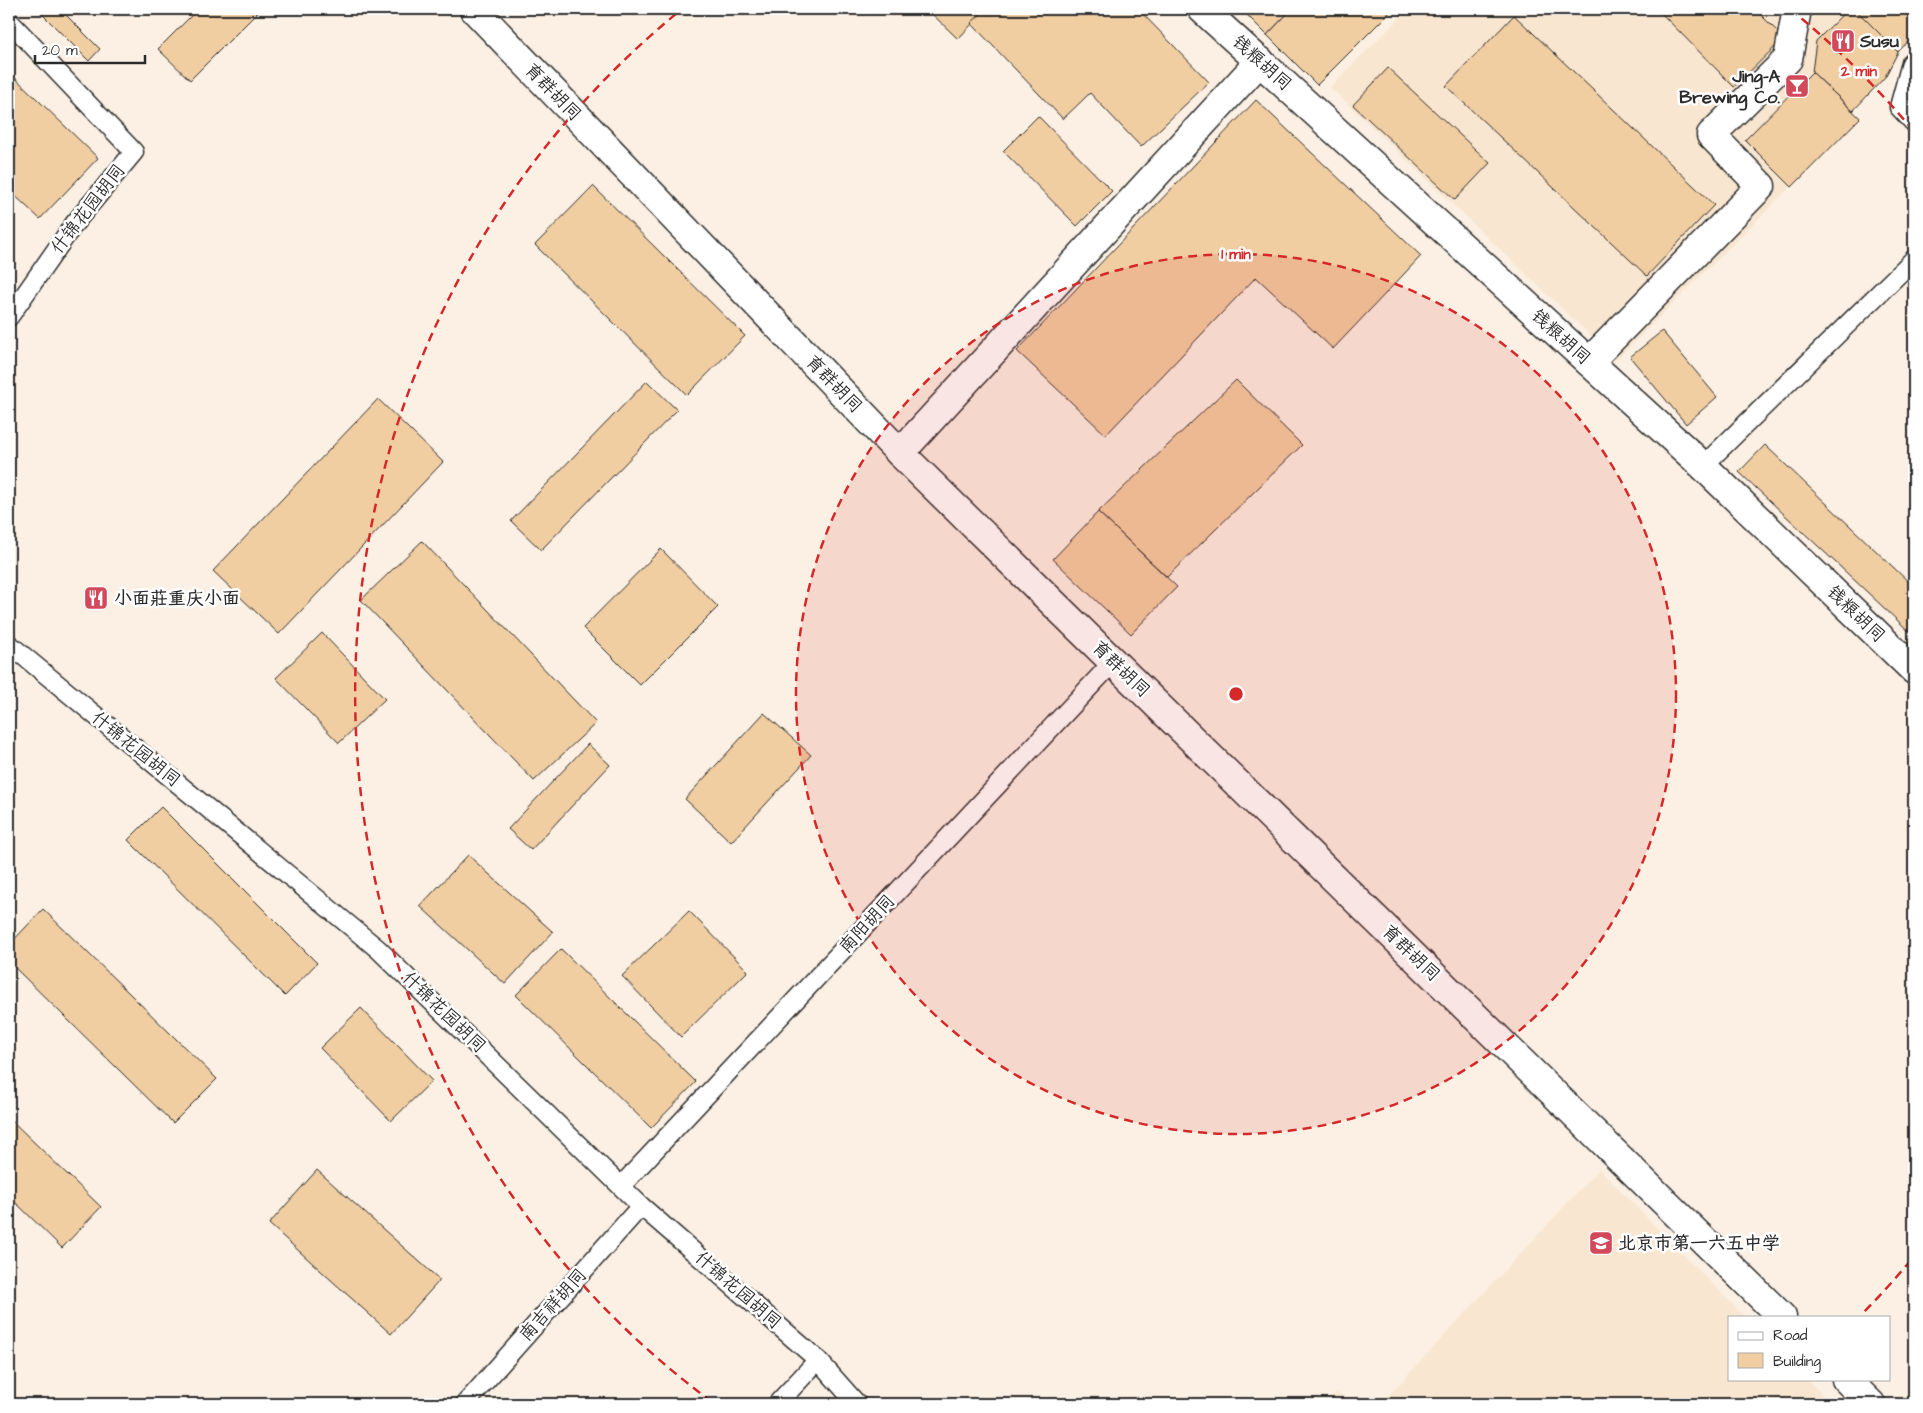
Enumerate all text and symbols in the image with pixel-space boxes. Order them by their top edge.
restaurant icon: Susu [1830,28,1856,54]
place label: Susu [1859,29,1899,54]
street label: 钱粮胡同 [1227,30,1297,96]
scale bar [35,32,145,64]
text: 20 m [42,40,78,61]
street label: 育群胡同 [519,57,587,127]
text: 2 min [1840,61,1878,82]
place label: Jing-A Brewing Co. [1679,64,1780,111]
bar icon: Jing-A Brewing Co. [1784,73,1810,99]
street label: 什锦花园胡同 [45,159,131,259]
text: 1 min [1221,244,1251,265]
street label: 钱粮胡同 [1526,304,1596,370]
street label: 育群胡同 [800,349,868,419]
street label: 钱粮胡同 [1821,580,1891,648]
restaurant icon: 小面莊重庆小面 [83,585,109,611]
place label: 小面莊重庆小面 [114,586,240,611]
street label: 育群胡同 [1086,635,1156,703]
centre of rings [1227,685,1245,703]
street label: 什锦花园胡同 [86,705,186,793]
street label: 南阳胡同 [833,889,901,959]
street label: 育群胡同 [1376,919,1446,987]
street label: 什锦花园胡同 [396,965,492,1059]
school or university icon: 北京市第一六五中学 [1588,1230,1614,1256]
place label: 北京市第一六五中学 [1618,1231,1780,1256]
street label: 什锦花园胡同 [689,1245,787,1335]
street label: 南吉祥胡同 [514,1263,592,1347]
legend [1728,1316,1890,1380]
text: Road [1773,1325,1808,1346]
text: Building [1773,1351,1821,1373]

